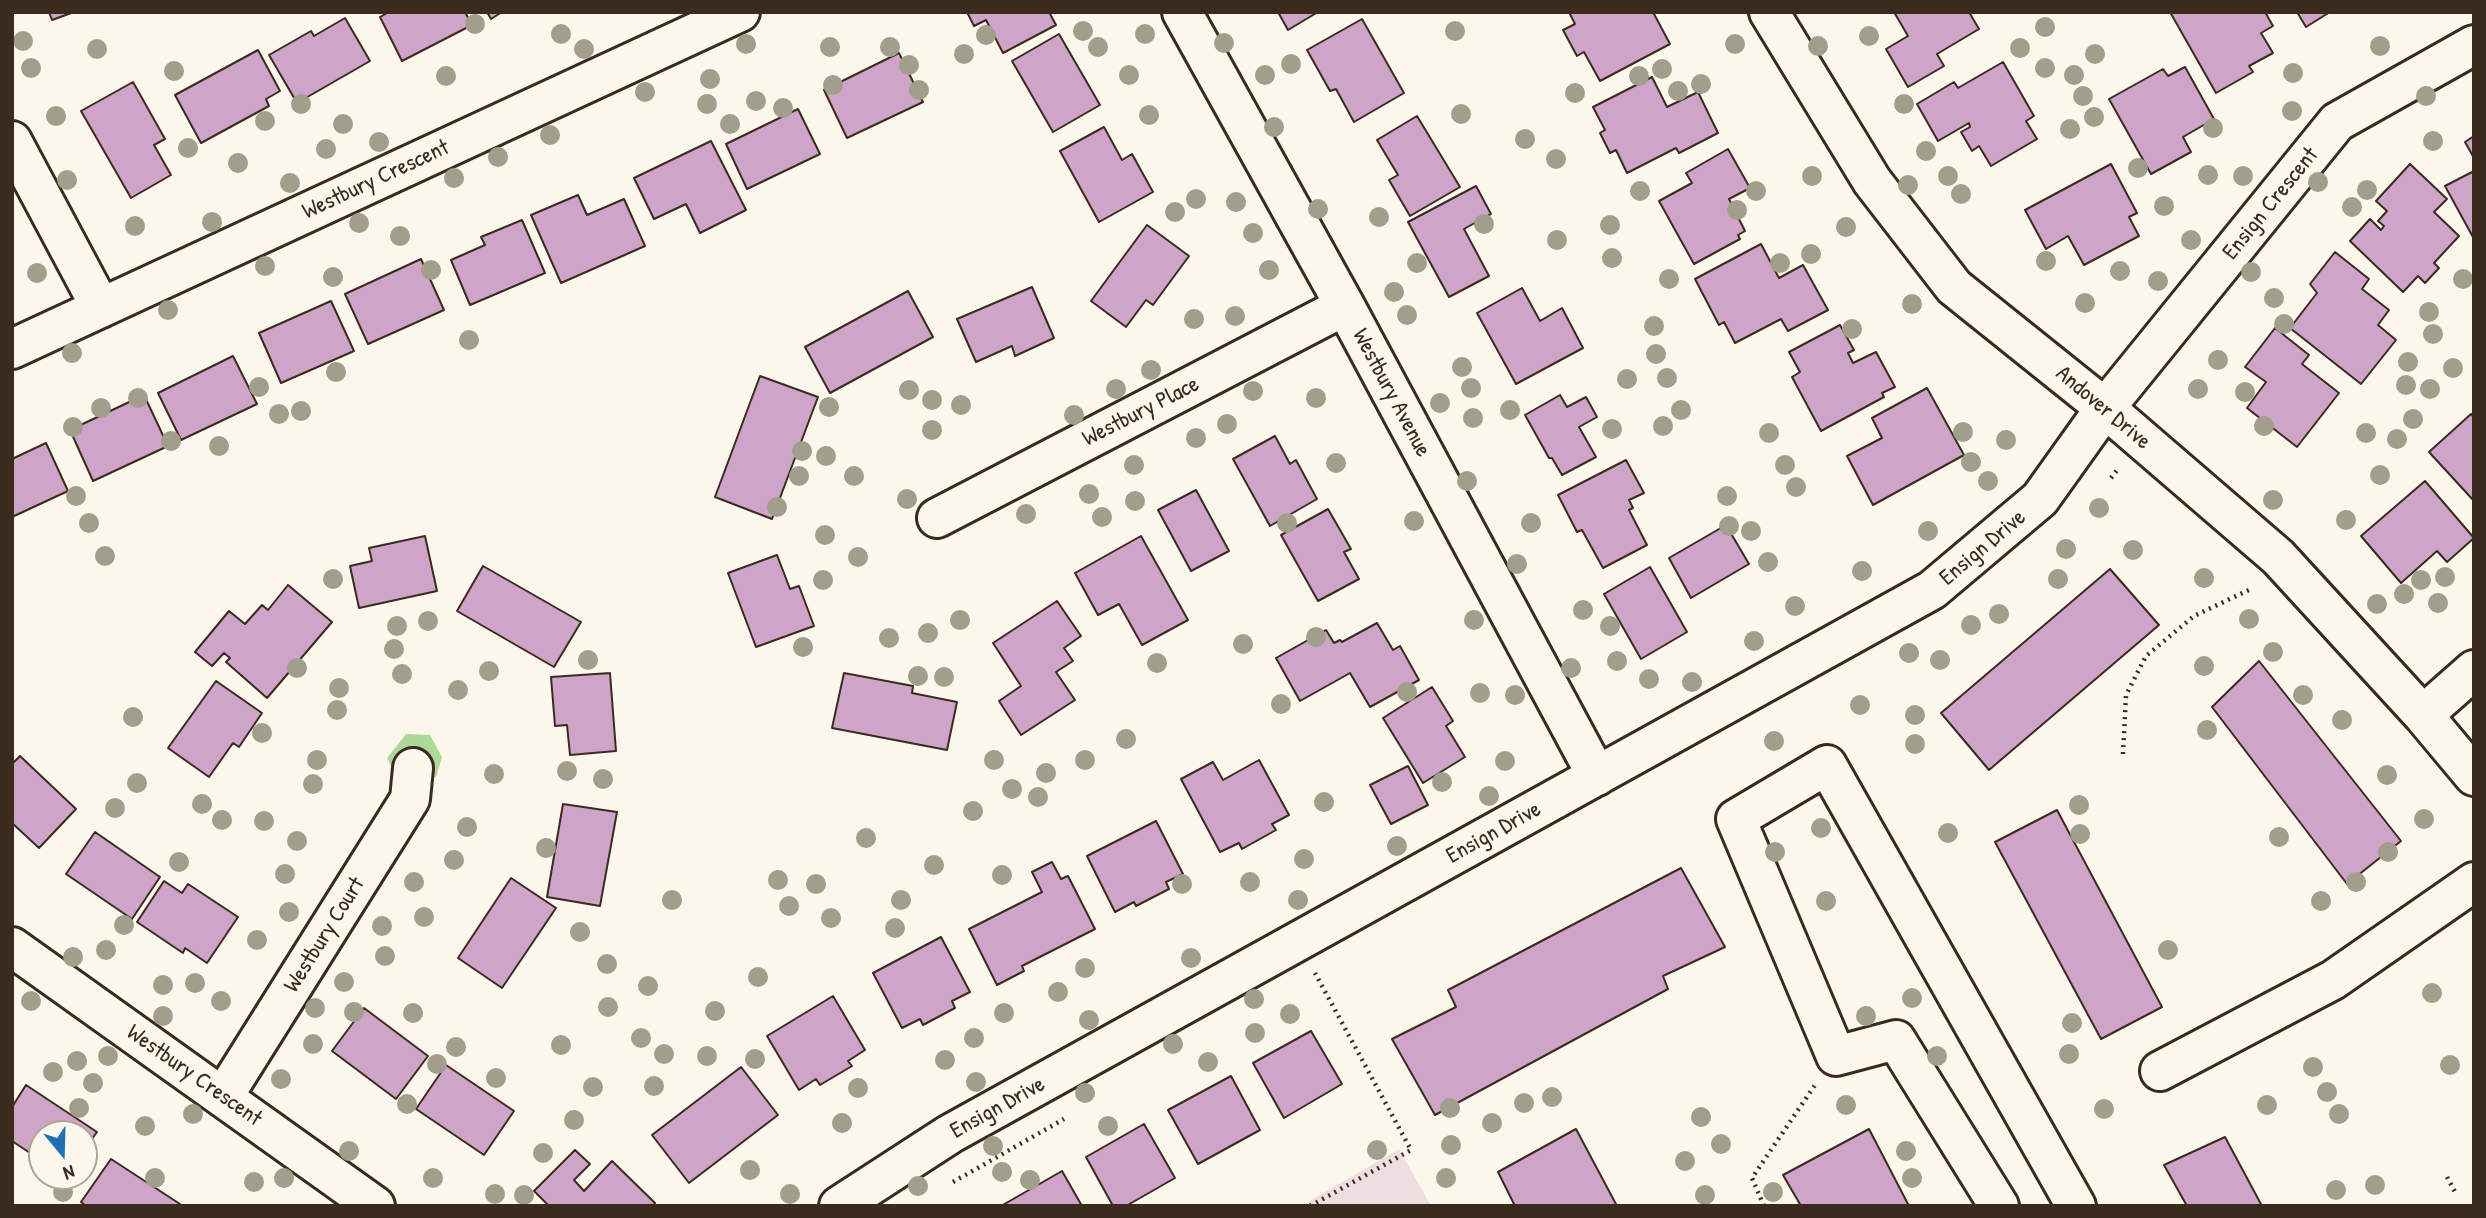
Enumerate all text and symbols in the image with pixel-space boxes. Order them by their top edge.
street label: Westbury Crescent [298,134,454,226]
street label: Ensign Crescent [2217,142,2325,266]
street label: Westbury Avenue [1346,324,1436,462]
street label: Andover Drive [2050,360,2156,456]
street label: Westbury Place [1078,371,1204,453]
street label: Ensign Drive [1934,504,2032,592]
street label: Ensign Drive [1442,796,1546,870]
street label: Westbury Court [279,872,371,998]
street label: Westbury Crescent [121,1019,267,1133]
street label: Ensign Drive [946,1071,1050,1145]
north arrow [28,1120,98,1190]
text: N [60,1159,78,1187]

